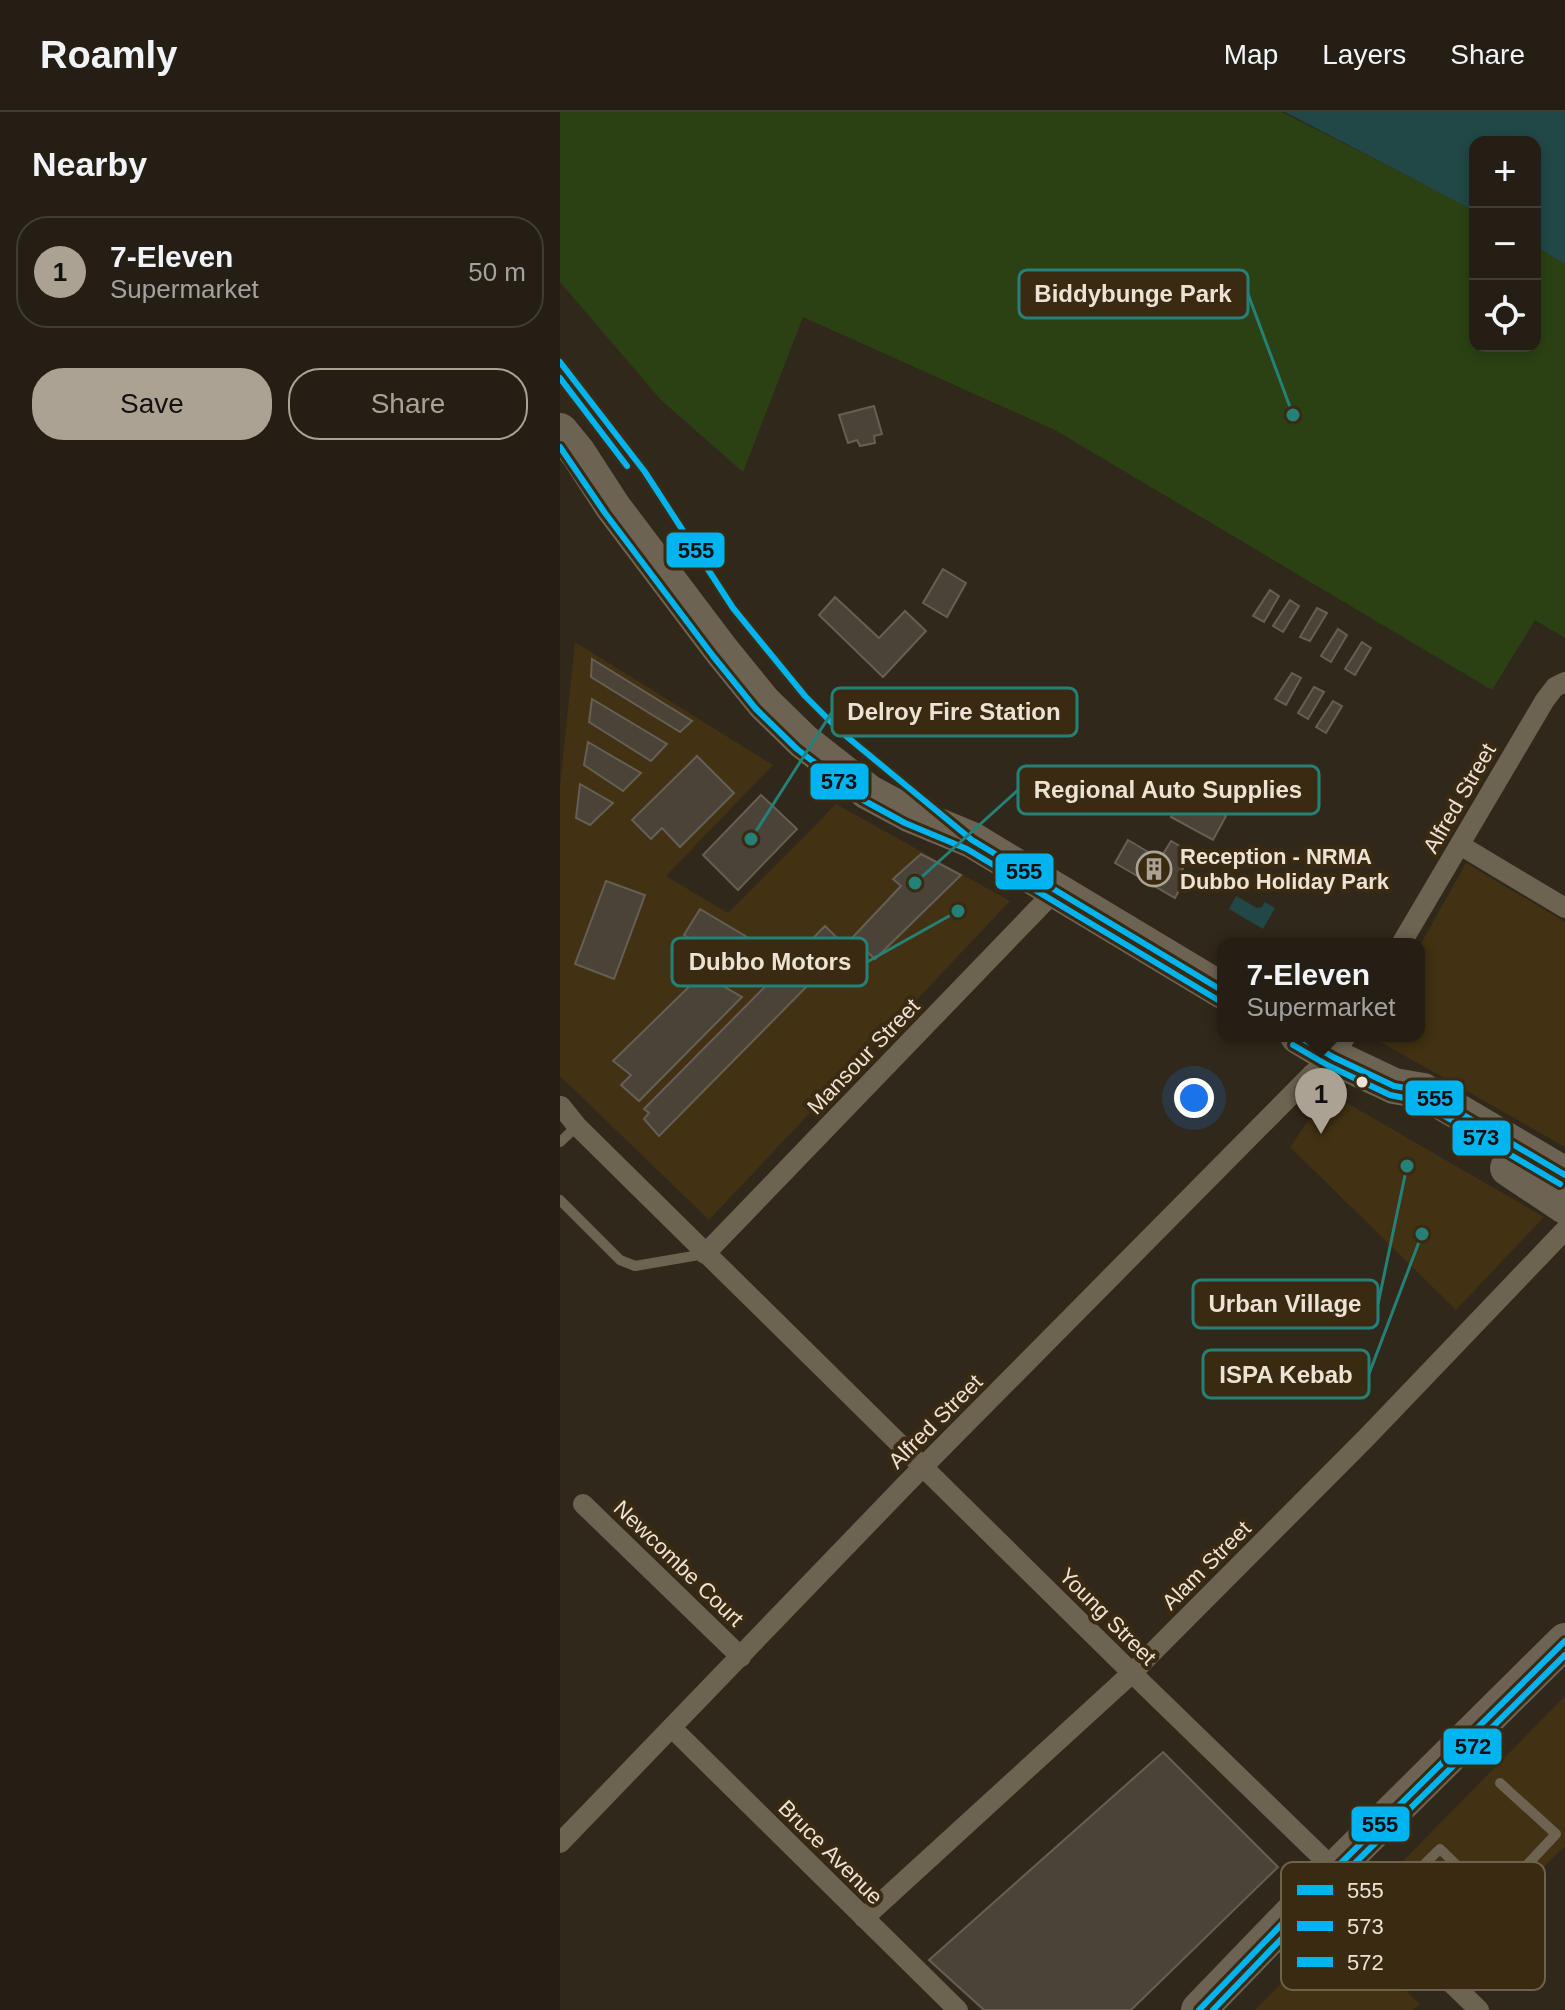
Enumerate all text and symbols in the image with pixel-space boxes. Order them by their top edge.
text: Roamly [40,34,177,76]
text: Map [1224,39,1278,70]
text: Layers [1322,39,1406,70]
text: Share [1450,39,1525,70]
map controls [1469,136,1541,352]
button: + [1469,136,1541,208]
text: Nearby [32,145,147,183]
button: − [1469,208,1541,280]
text: 7-Eleven [110,240,233,273]
text: 1 [53,257,67,287]
text: 50 m [468,257,526,287]
callout: Biddybunge Park [1019,270,1248,318]
text: Supermarket [110,274,259,304]
text: Biddybunge Park [1034,280,1232,307]
button: locate [1469,280,1541,352]
button: Save [32,368,272,440]
button: Share [288,368,528,440]
line badge: 555 [665,531,726,569]
text: 555 [678,538,714,563]
callout: Delroy Fire Station [832,688,1077,736]
text: Delroy Fire Station [847,698,1061,725]
street label: Alfred Street [1418,739,1501,857]
line badge: 573 [809,762,870,801]
callout: Regional Auto Supplies [1018,766,1319,814]
text: 573 [821,769,857,794]
text: Regional Auto Supplies [1034,776,1302,803]
place label: Reception - NRMA Dubbo Holiday Park [1180,844,1390,894]
building icon: Reception - NRMA Dubbo Holiday Park [1135,850,1173,888]
line badge: 555 [994,852,1055,891]
text: 555 [1006,859,1042,884]
callout: Dubbo Motors [672,938,867,986]
popup [1217,938,1425,1042]
text: Dubbo Motors [689,948,851,975]
text: 7-Eleven [1247,958,1370,991]
text: Supermarket [1247,992,1395,1022]
street label: Mansour Street [802,994,925,1119]
pin: 1 [1295,1068,1347,1134]
unlabelled marker [1354,1074,1370,1090]
your location [1174,1078,1214,1118]
line badge: 555 [1404,1079,1465,1117]
text: 555 [1417,1086,1453,1111]
line badge: 573 [1451,1119,1512,1157]
text: 573 [1463,1125,1499,1150]
callout: Urban Village [1193,1280,1378,1328]
text: Urban Village [1209,1290,1361,1317]
callout: ISPA Kebab [1203,1350,1369,1398]
text: ISPA Kebab [1219,1361,1353,1388]
street label: Alfred Street [883,1369,987,1473]
street label: Newcombe Court [609,1495,748,1631]
street label: Alam Street [1157,1516,1256,1615]
street label: Young Street [1054,1563,1161,1670]
line badge: 572 [1442,1727,1503,1766]
text: 572 [1455,1734,1491,1759]
street label: Bruce Avenue [774,1795,888,1909]
line badge: 555 [1350,1805,1411,1843]
text: 555 [1362,1812,1398,1837]
legend [1281,1862,1545,1990]
text: 555 [1347,1878,1384,1903]
text: 573 [1347,1914,1384,1939]
text: 572 [1347,1950,1384,1975]

